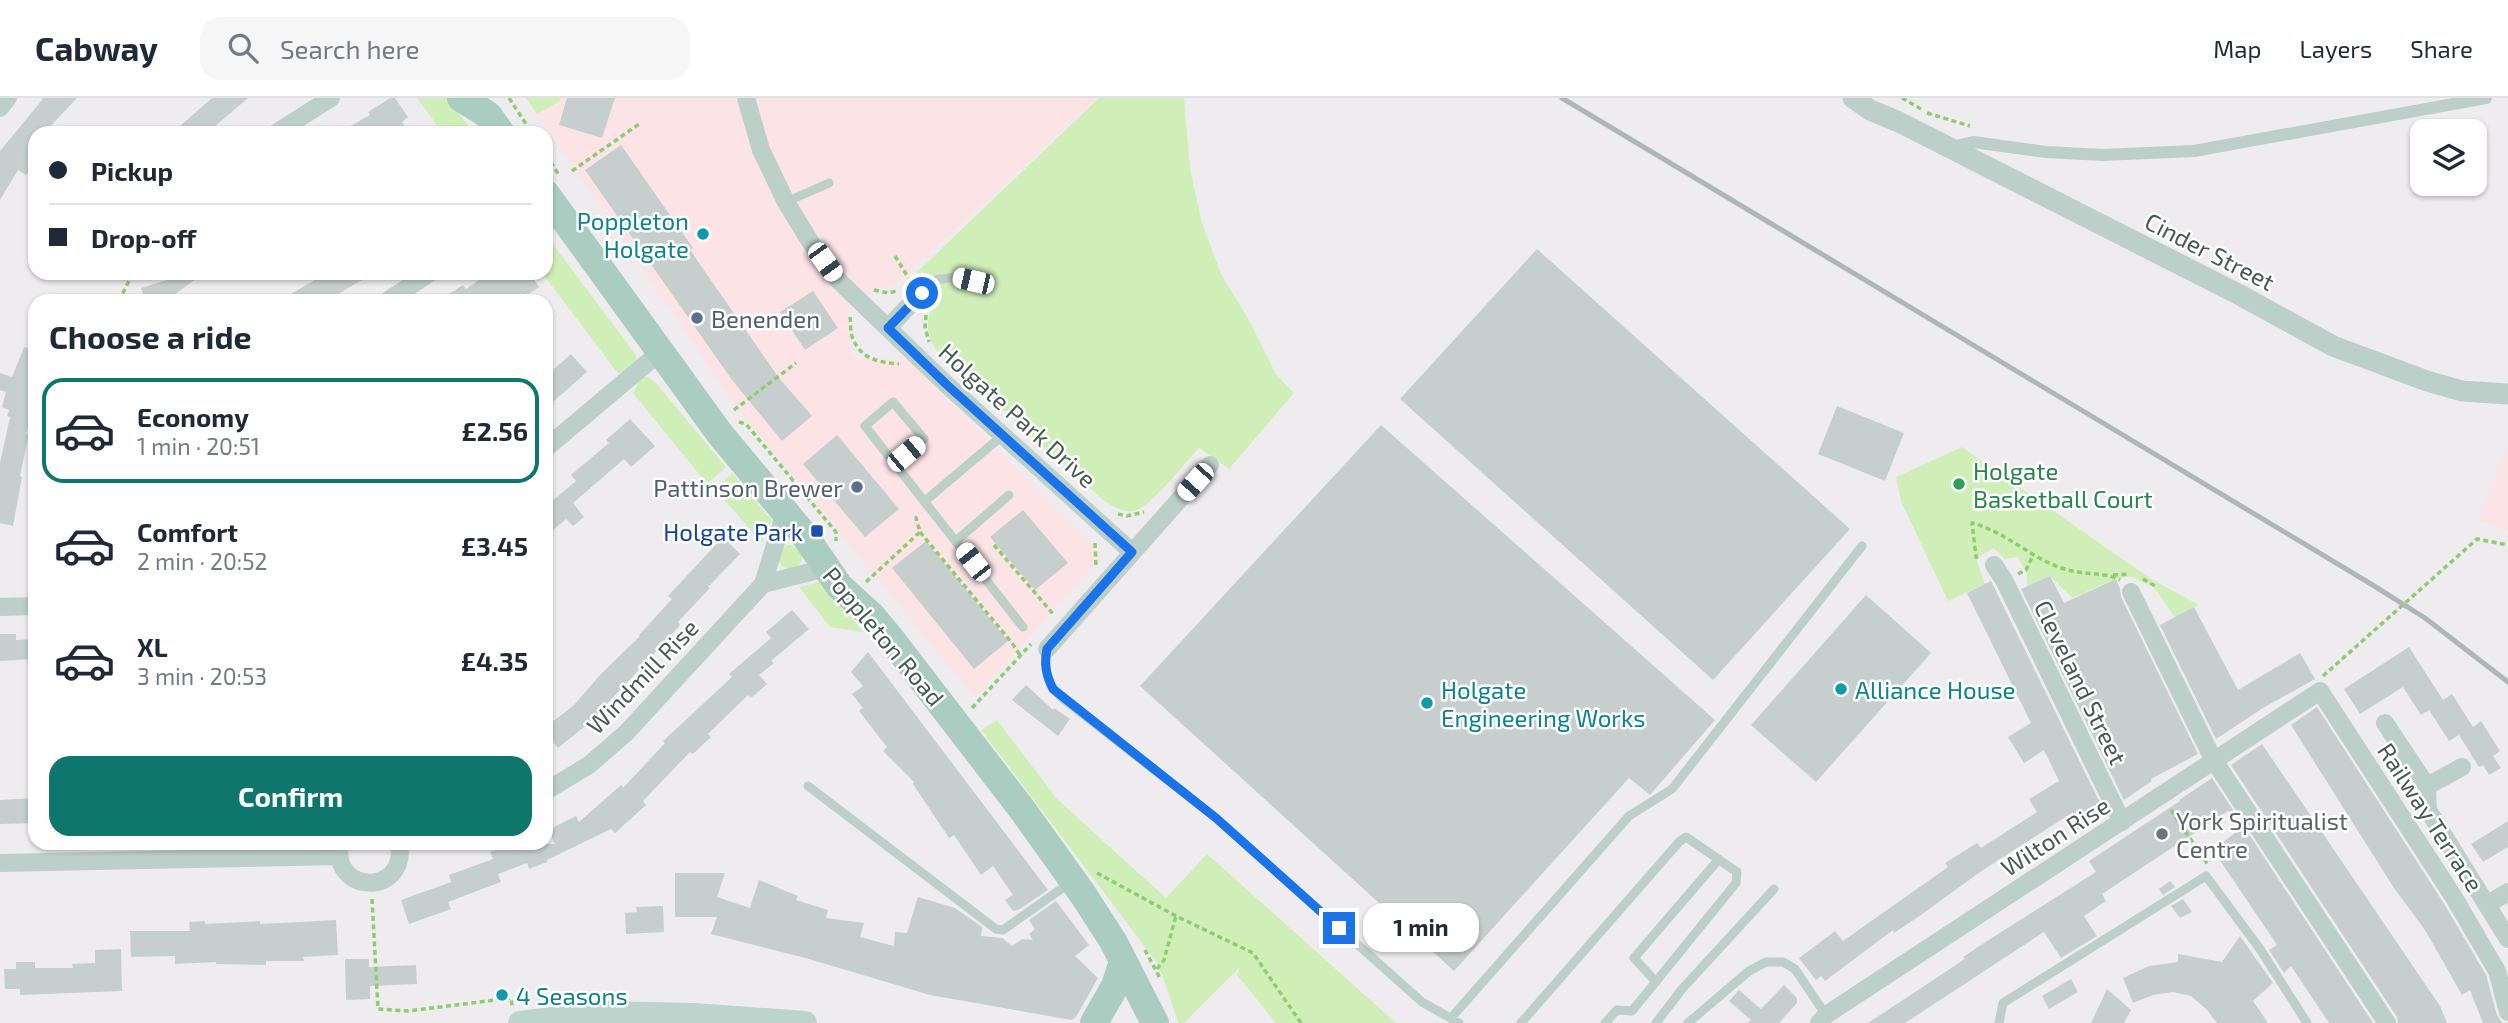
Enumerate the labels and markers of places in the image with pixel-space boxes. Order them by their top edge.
place label: Poppleton Holgate [577,206,689,263]
marker: Poppleton Holgate [695,226,711,242]
place label: Benenden [711,304,820,333]
marker: Benenden [689,310,705,326]
place label: Holgate Basketball Court [1973,456,2153,513]
place label: Pattinson Brewer [653,473,843,502]
marker: Holgate Basketball Court [1951,476,1967,492]
marker: Pattinson Brewer [849,479,865,495]
place label: Holgate Park [663,517,803,546]
marker: Holgate Park [809,523,825,539]
place label: Holgate Engineering Works [1441,675,1645,732]
place label: Alliance House [1855,675,2015,704]
marker: Alliance House [1833,681,1849,697]
marker: Holgate Engineering Works [1419,695,1435,711]
place label: York Spiritualist Centre [2176,806,2348,863]
marker: York Spiritualist Centre [2154,826,2170,842]
place label: 4 Seasons [516,981,628,1010]
marker: 4 Seasons [494,987,510,1003]

